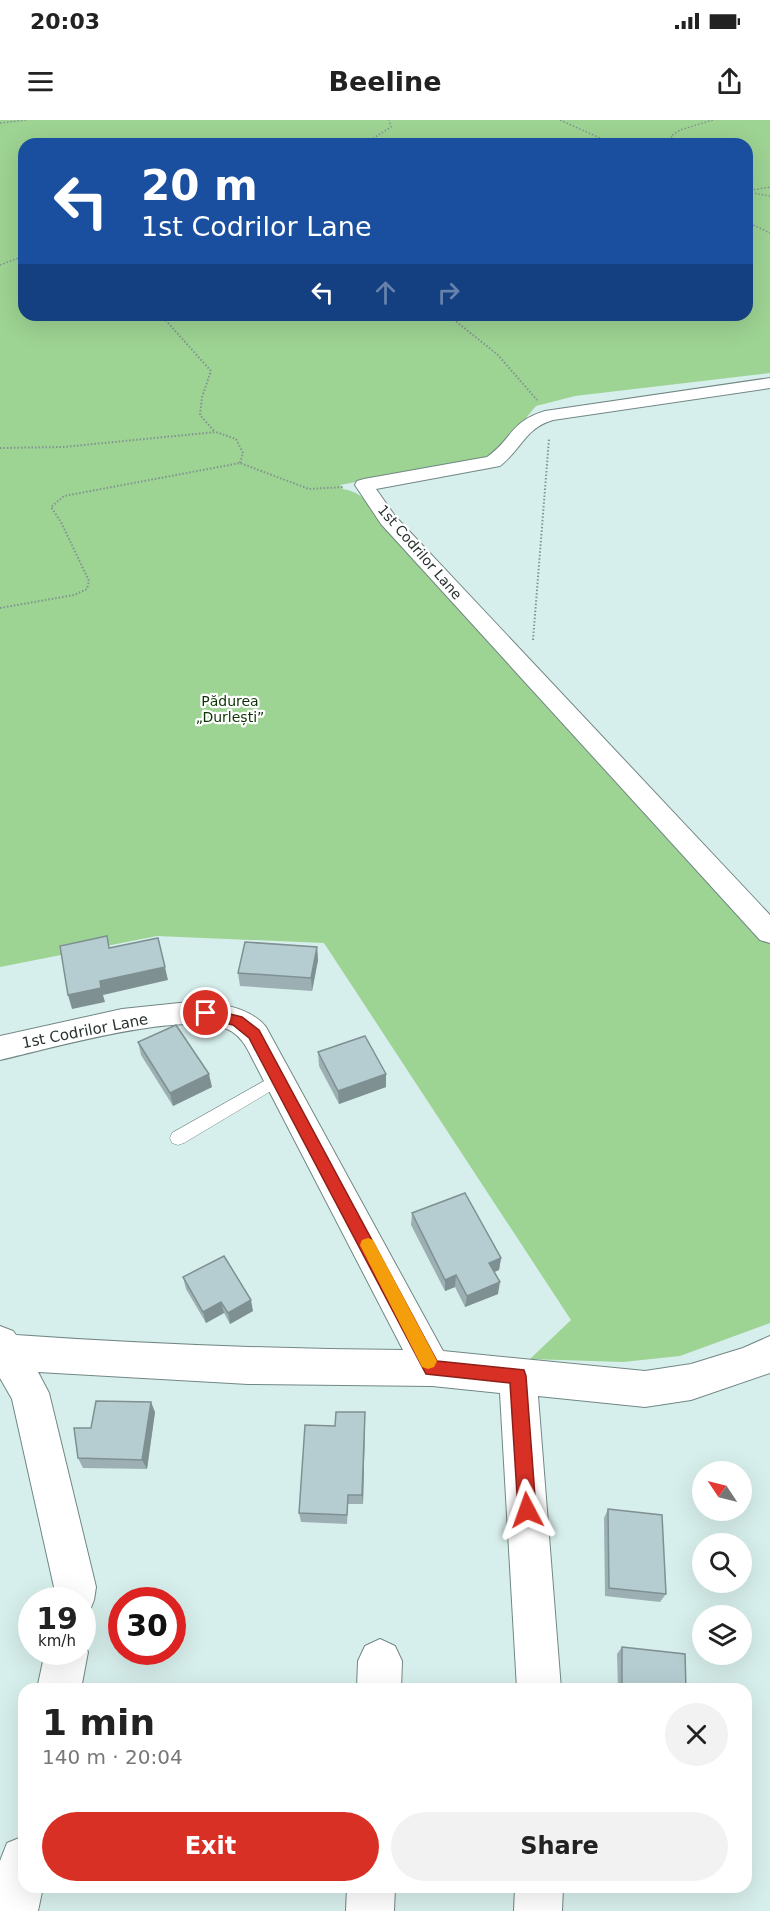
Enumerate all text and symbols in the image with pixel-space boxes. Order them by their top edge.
text: 20:03 [30,9,100,34]
icon: menu [24,65,57,98]
icon: share [713,65,746,98]
text: Beeline [328,66,442,97]
text: 20 m [141,161,258,210]
icon: left [42,162,120,240]
text: 1st Codrilor Lane [141,211,372,242]
icon: left [306,276,339,309]
icon: ahead [369,276,402,309]
icon: right [432,276,465,309]
street label: 1st Codrilor Lane [375,502,465,602]
park label: Pădurea „Durlești” [196,693,264,726]
pin [180,987,231,1038]
icon: arrive [189,996,222,1029]
street label: 1st Codrilor Lane [20,1010,150,1052]
north arrow [692,1461,752,1521]
map controls [692,1461,752,1665]
position arrow [495,1478,559,1542]
button: search [692,1533,752,1593]
speed limit sign: 30 [108,1587,186,1665]
text: 19 [36,1601,78,1636]
button: layers [692,1605,752,1665]
text: km/h [38,1632,76,1650]
text: 1 min [42,1702,155,1743]
button: close [665,1703,728,1766]
text: 140 m · 20:04 [42,1745,183,1769]
button: Exit [42,1812,379,1881]
button: Share [391,1812,728,1881]

